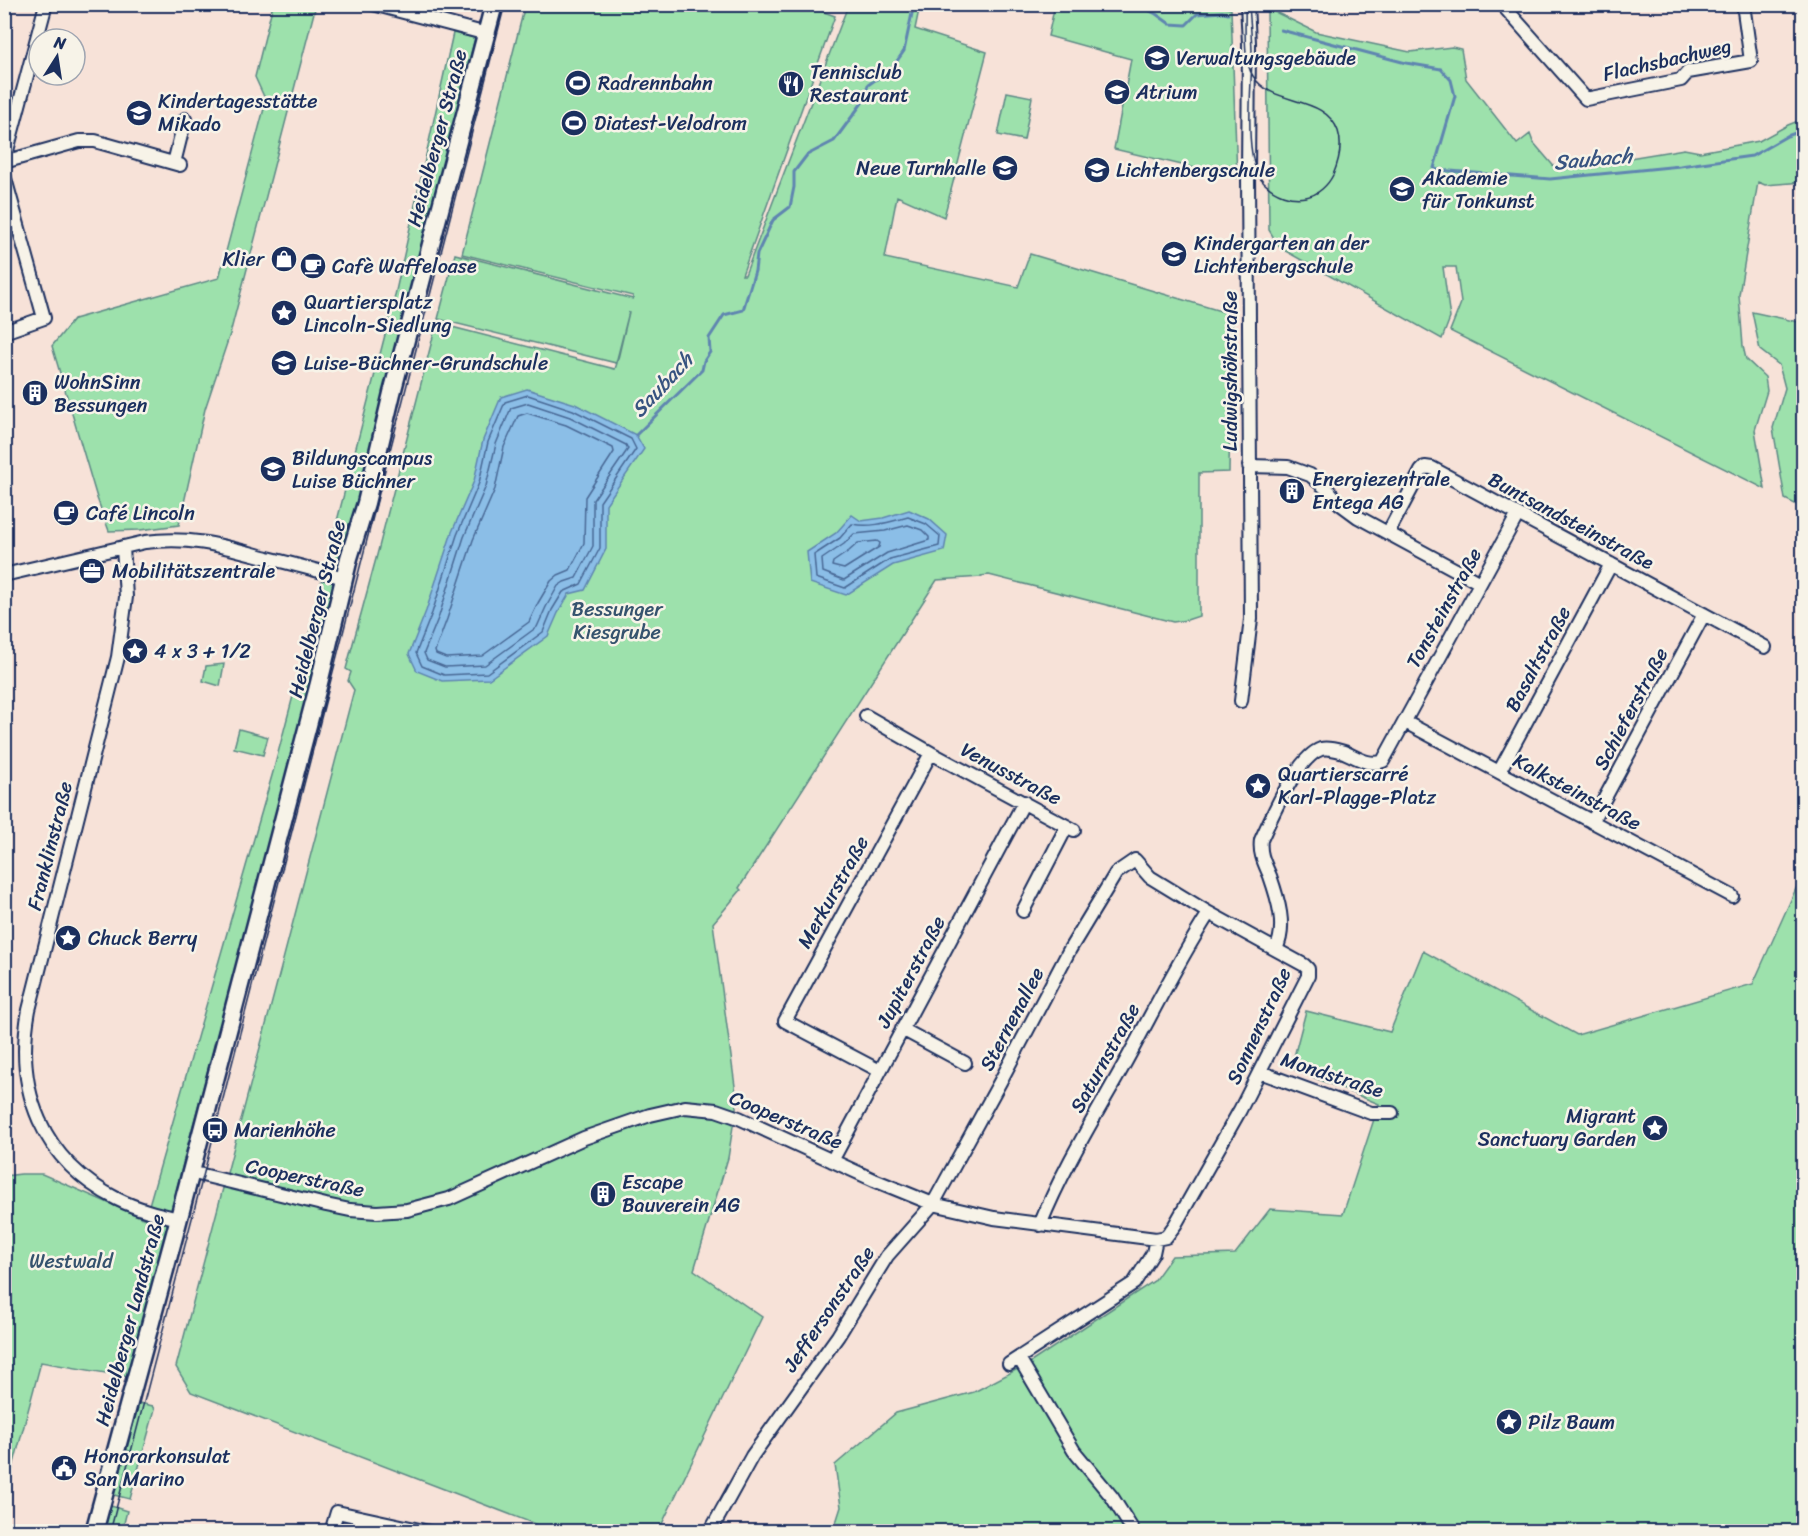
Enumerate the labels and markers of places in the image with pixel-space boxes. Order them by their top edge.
place label: Verwaltungsgebäude [1176,41,1356,76]
school or university icon: Verwaltungsgebäude [1142,43,1172,73]
place label: Tennisclub Restaurant [810,55,909,113]
place label: Radrennbahn [598,66,713,101]
sports icon: Radrennbahn [563,68,593,98]
restaurant icon: Tennisclub Restaurant [776,69,806,99]
place label: Atrium [1135,75,1198,110]
school or university icon: Atrium [1102,77,1132,107]
place label: Kindertagesstätte Mikado [158,84,318,142]
school or university icon: Kindertagesstätte Mikado [124,98,154,128]
place label: Diatest-Velodrom [594,106,747,141]
sports icon: Diatest-Velodrom [559,108,589,138]
place label: Neue Turnhalle [856,151,986,186]
school or university icon: Neue Turnhalle [990,153,1020,183]
place label: Lichtenbergschule [1116,153,1275,188]
school or university icon: Lichtenbergschule [1082,155,1112,185]
place label: Akademie für Tonkunst [1421,161,1535,219]
school or university icon: Akademie für Tonkunst [1387,174,1417,204]
place label: Kindergarten an der Lichtenbergschule [1194,226,1370,284]
school or university icon: Kindergarten an der Lichtenbergschule [1159,239,1189,269]
place label: Klier [222,242,266,277]
shop icon: Klier [269,244,299,274]
place label: Cafè Waffeloase [332,249,477,284]
cafe icon: Cafè Waffeloase [298,251,328,281]
place label: Quartiersplatz Lincoln-Siedlung [304,285,452,343]
place icon: Quartiersplatz Lincoln-Siedlung [269,298,299,328]
place label: Luise-Büchner-Grundschule [304,346,548,381]
school or university icon: Luise-Büchner-Grundschule [269,348,299,378]
place label: WohnSinn Bessungen [54,365,148,423]
building icon: WohnSinn Bessungen [20,378,50,408]
place label: Bildungscampus Luise Büchner [292,441,433,499]
school or university icon: Bildungscampus Luise Büchner [258,454,288,484]
place label: Energiezentrale Entega AG [1312,462,1450,520]
building icon: Energiezentrale Entega AG [1277,476,1307,506]
place label: Café Lincoln [86,496,195,531]
cafe icon: Café Lincoln [51,498,81,528]
place label: Mobilitätszentrale [112,554,275,589]
office icon: Mobilitätszentrale [77,556,107,586]
place label: 4 x 3 + 1/2 [154,634,251,669]
place icon: 4 x 3 + 1/2 [120,636,150,666]
place label: Quartierscarré Karl-Plagge-Platz [1278,757,1437,815]
place icon: Quartierscarré Karl-Plagge-Platz [1243,771,1273,801]
place label: Chuck Berry [88,921,198,956]
place icon: Chuck Berry [53,923,83,953]
place label: Migrant Sanctuary Garden [1478,1099,1636,1157]
place label: Marienhöhe [234,1113,336,1148]
place icon: Migrant Sanctuary Garden [1640,1113,1670,1143]
bus stop icon: Marienhöhe [200,1115,230,1145]
place label: Escape Bauverein AG [622,1165,740,1223]
building icon: Escape Bauverein AG [588,1179,618,1209]
place label: Pilz Baum [1528,1405,1615,1440]
place icon: Pilz Baum [1494,1407,1524,1437]
place label: Honorarkonsulat San Marino [84,1439,231,1497]
public building icon: Honorarkonsulat San Marino [49,1453,79,1483]

